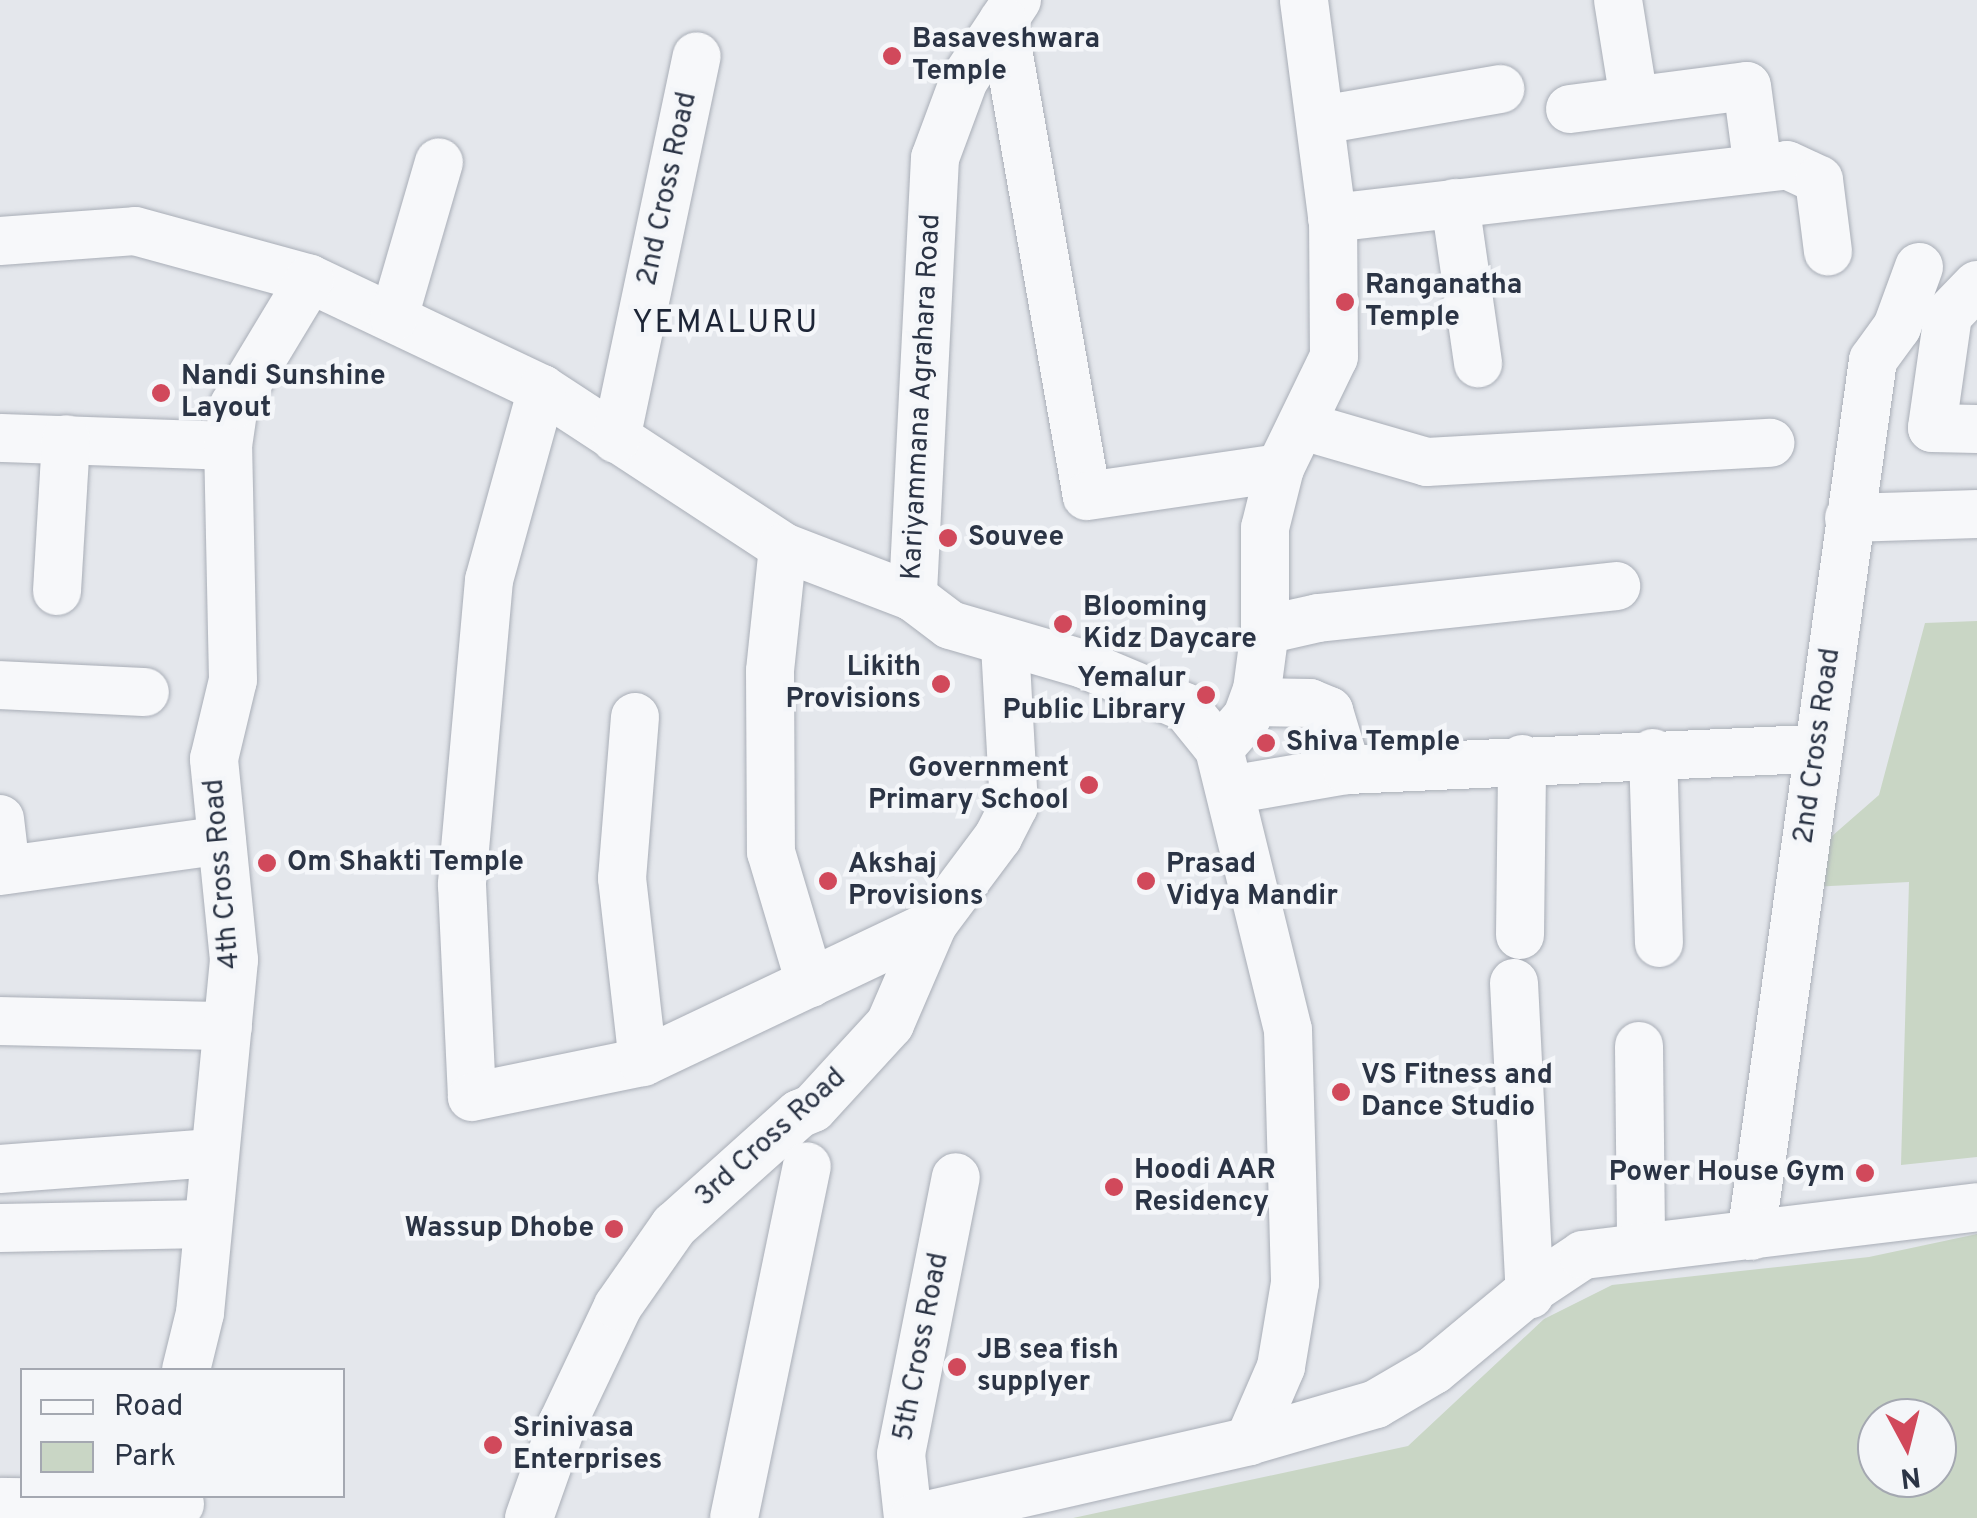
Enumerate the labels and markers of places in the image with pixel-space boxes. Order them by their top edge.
place label: Basaveshwara Temple [912,23,1100,89]
marker: Basaveshwara Temple [881,45,903,67]
place label: Ranganatha Temple [1365,269,1522,335]
marker: Ranganatha Temple [1334,291,1356,313]
place label: Nandi Sunshine Layout [181,360,386,426]
marker: Nandi Sunshine Layout [150,382,172,404]
place label: Souvee [968,521,1064,555]
marker: Souvee [937,527,959,549]
place label: Blooming Kidz Daycare [1083,591,1257,657]
marker: Blooming Kidz Daycare [1052,613,1074,635]
place label: Likith Provisions [785,651,921,717]
place label: Yemalur Public Library [1003,662,1186,728]
marker: Likith Provisions [930,673,952,695]
marker: Yemalur Public Library [1195,684,1217,706]
place label: Shiva Temple [1286,726,1460,760]
marker: Shiva Temple [1255,732,1277,754]
place label: Government Primary School [868,752,1069,818]
marker: Government Primary School [1078,774,1100,796]
place label: Om Shakti Temple [287,846,524,880]
place label: Akshaj Provisions [848,848,984,914]
place label: Prasad Vidya Mandir [1166,848,1338,914]
marker: Om Shakti Temple [256,852,278,874]
marker: Akshaj Provisions [817,870,839,892]
marker: Prasad Vidya Mandir [1135,870,1157,892]
place label: VS Fitness and Dance Studio [1361,1059,1553,1125]
marker: VS Fitness and Dance Studio [1330,1081,1352,1103]
place label: Hoodi AAR Residency [1134,1154,1277,1220]
place label: Power House Gym [1609,1156,1845,1190]
marker: Power House Gym [1854,1162,1876,1184]
marker: Hoodi AAR Residency [1103,1176,1125,1198]
place label: Wassup Dhobe [404,1212,594,1246]
marker: Wassup Dhobe [603,1218,625,1240]
place label: JB sea fish supplyer [977,1334,1119,1400]
marker: JB sea fish supplyer [946,1356,968,1378]
place label: Srinivasa Enterprises [513,1412,662,1478]
marker: Srinivasa Enterprises [482,1434,504,1456]

